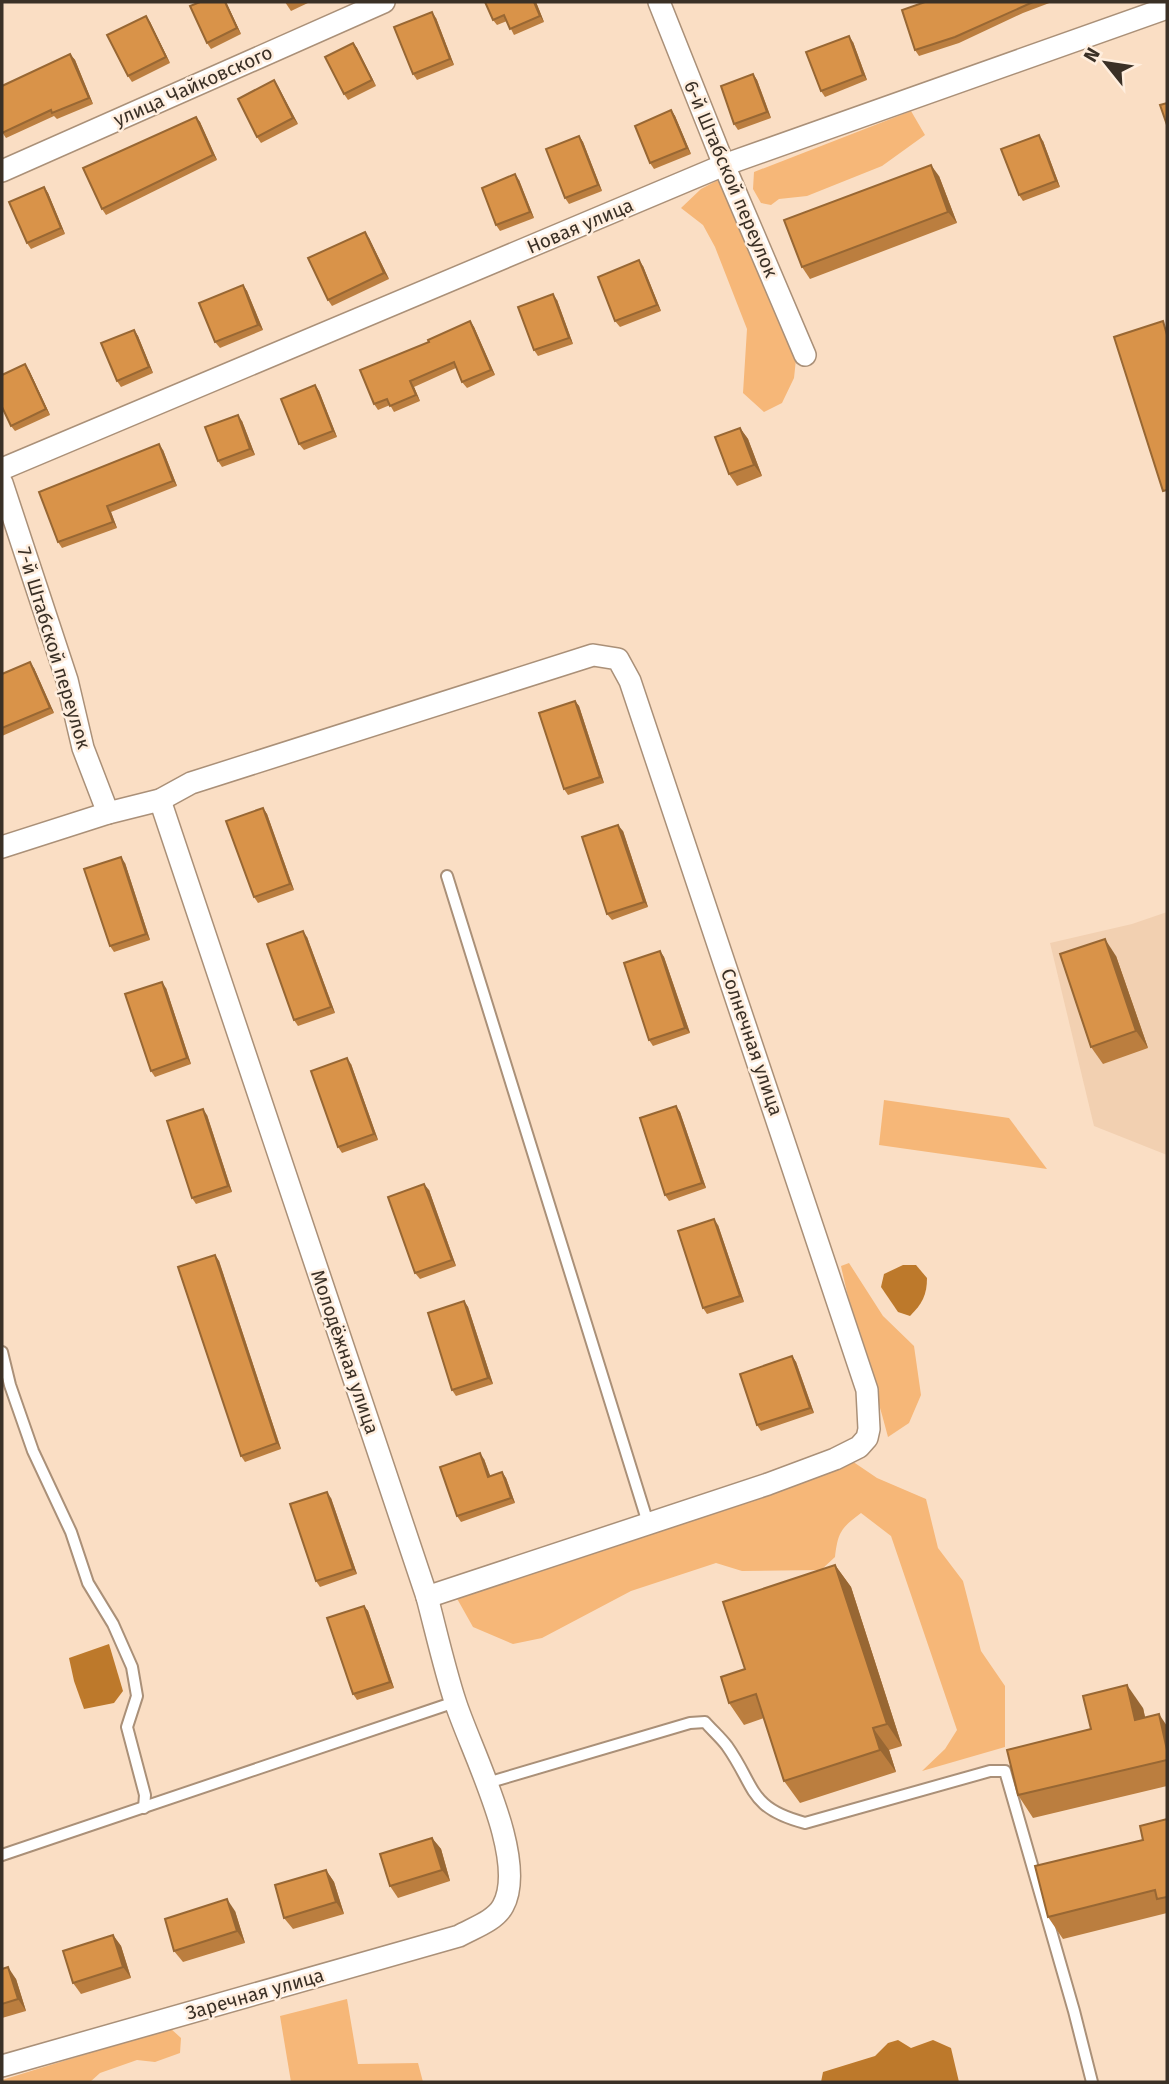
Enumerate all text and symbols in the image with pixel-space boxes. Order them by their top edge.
north arrow [1071,28,1141,98]
street label: улица Чайковского [110,41,276,131]
text: N [1079,44,1105,66]
street label: 6-й Штабской переулок [679,77,783,281]
street label: Новая улица [523,193,637,259]
street label: 7-й Штабской переулок [12,544,96,752]
street label: Солнечная улица [716,965,788,1119]
street label: Молодёжная улица [306,1267,384,1437]
street label: Заречная улица [183,1963,327,2025]

